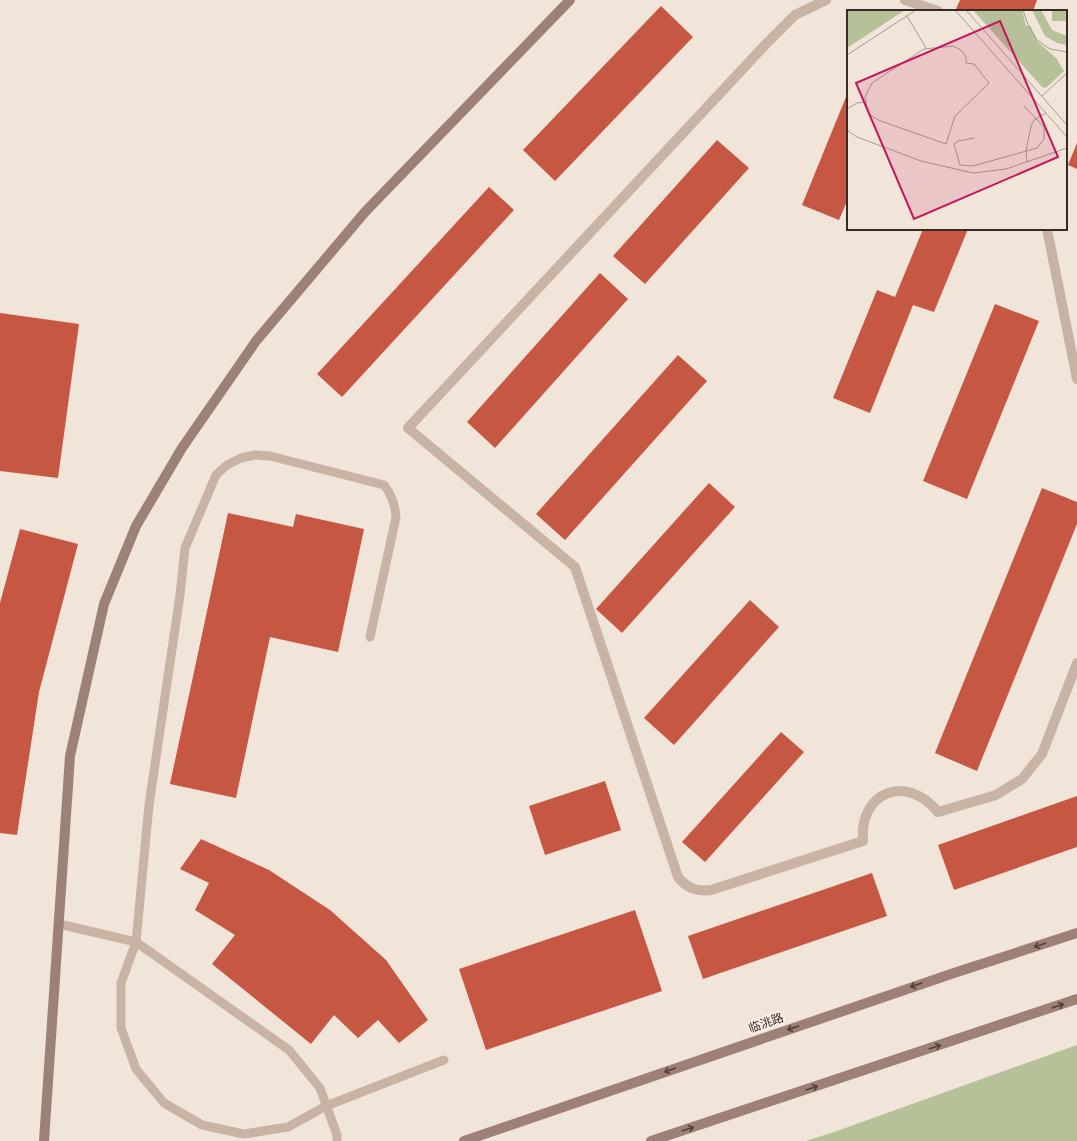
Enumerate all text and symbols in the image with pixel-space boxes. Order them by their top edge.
inset map [847,10,1067,230]
one-way arrow [1034,942,1047,949]
one-way arrow [911,982,923,990]
one-way arrow [1052,1001,1064,1009]
street label: 临洮路 [746,1010,785,1035]
one-way arrow [788,1024,800,1032]
one-way arrow [929,1042,941,1050]
one-way arrow [664,1067,677,1074]
one-way arrow [805,1083,817,1091]
one-way arrow [682,1124,694,1132]

